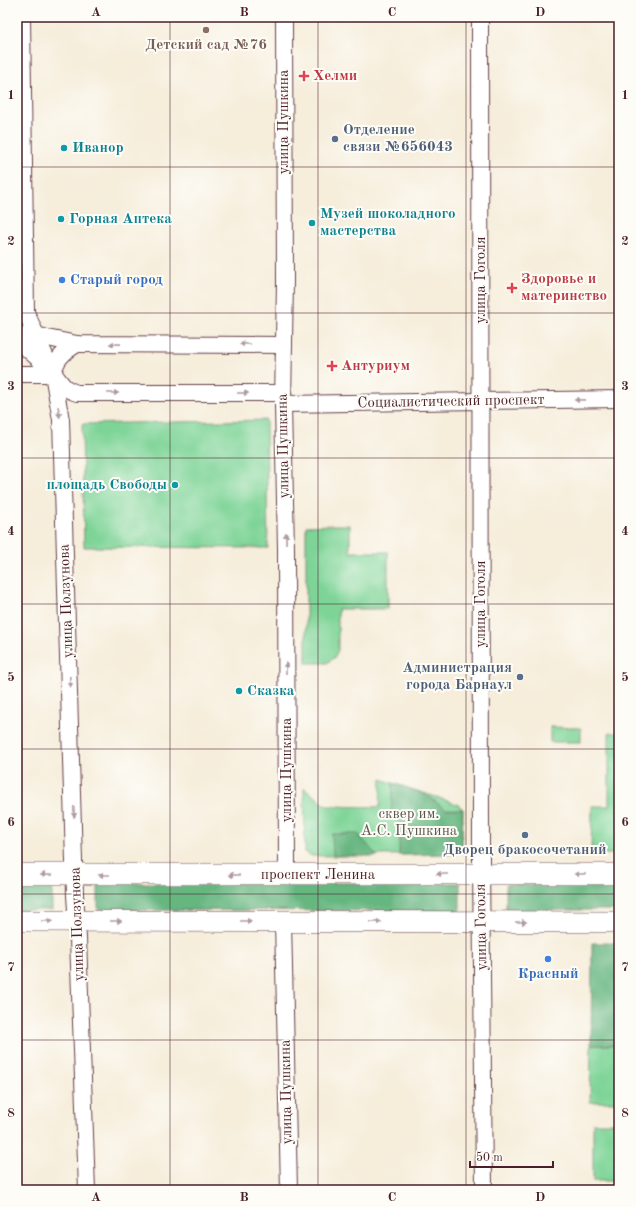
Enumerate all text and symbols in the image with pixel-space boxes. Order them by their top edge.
text: A [91,6,101,19]
text: B [239,6,249,19]
text: C [388,6,396,19]
text: D [535,6,545,19]
marker: Детский сад №76 [201,25,211,35]
place label: Детский сад №76 [145,38,267,53]
street label: улица Пушкина [277,69,292,175]
place label: Хелми [313,69,357,84]
marker: Хелми [298,70,310,82]
text: 1 [7,89,15,102]
text: 1 [621,89,629,102]
place label: Отделение связи №656043 [343,123,453,155]
marker: Отделение связи №656043 [330,134,340,144]
place label: Иванор [72,141,124,156]
marker: Иванор [59,143,69,153]
place label: Музей шоколадного мастерства [320,207,455,239]
place label: Горная Аптека [69,212,172,227]
marker: Горная Аптека [56,214,66,224]
marker: Музей шоколадного мастерства [307,218,317,228]
text: 2 [7,235,15,248]
text: 2 [621,235,629,248]
street label: улица Гоголя [474,236,489,324]
place label: Здоровье и материнство [521,272,607,304]
place label: Старый город [70,273,163,288]
marker: Старый город [57,275,67,285]
marker: Здоровье и материнство [506,282,518,294]
one-way arrow [108,341,121,347]
one-way arrow [238,341,251,347]
place label: Антуриум [341,359,411,374]
marker: Антуриум [326,360,338,372]
text: 3 [7,380,15,393]
text: 3 [621,380,629,393]
one-way arrow [107,390,120,396]
one-way arrow [237,390,250,396]
street label: улица Пушкина [276,393,292,499]
street label: Социалистический проспект [357,393,545,411]
one-way arrow [573,397,586,403]
one-way arrow [56,406,62,418]
place label: площадь Свободы [46,478,167,493]
marker: площадь Свободы [170,480,180,490]
text: 4 [7,525,15,538]
text: 4 [621,525,629,538]
one-way arrow [282,532,289,544]
street label: улица Ползунова [57,543,76,658]
street label: улица Гоголя [474,560,489,648]
one-way arrow [283,661,289,674]
place label: Администрация города Барнаул [402,661,512,693]
text: 5 [7,671,15,684]
text: 5 [621,671,629,684]
marker: Администрация города Барнаул [515,672,525,682]
one-way arrow [66,676,73,688]
place label: Сказка [247,684,295,699]
marker: Сказка [234,686,244,696]
street label: улица Пушкина [280,717,295,823]
one-way arrow [70,806,77,818]
park label: сквер им. А.С. Пушкина [361,807,458,839]
text: 6 [7,816,15,829]
text: 6 [621,816,629,829]
marker: Дворец бракосочетаний [520,830,530,840]
place label: Дворец бракосочетаний [443,843,607,858]
street label: улица Ползунова [68,866,87,981]
street label: проспект Ленина [261,868,376,883]
one-way arrow [435,871,448,877]
one-way arrow [573,871,586,877]
one-way arrow [39,872,52,878]
one-way arrow [97,872,110,878]
one-way arrow [227,872,240,878]
street label: улица Гоголя [474,883,490,971]
one-way arrow [41,918,54,924]
one-way arrow [110,918,123,924]
one-way arrow [240,918,253,924]
one-way arrow [370,919,383,925]
one-way arrow [515,919,528,925]
marker: Красный [543,954,553,964]
text: 7 [7,961,15,974]
text: 7 [621,961,629,974]
place label: Красный [517,967,579,982]
street label: улица Пушкина [279,1039,295,1145]
text: 8 [7,1107,15,1120]
text: 8 [621,1107,629,1120]
scale bar [470,1143,553,1169]
text: 50 m [476,1151,503,1164]
text: A [91,1191,101,1204]
text: B [239,1191,249,1204]
text: C [388,1191,396,1204]
text: D [535,1191,545,1204]

